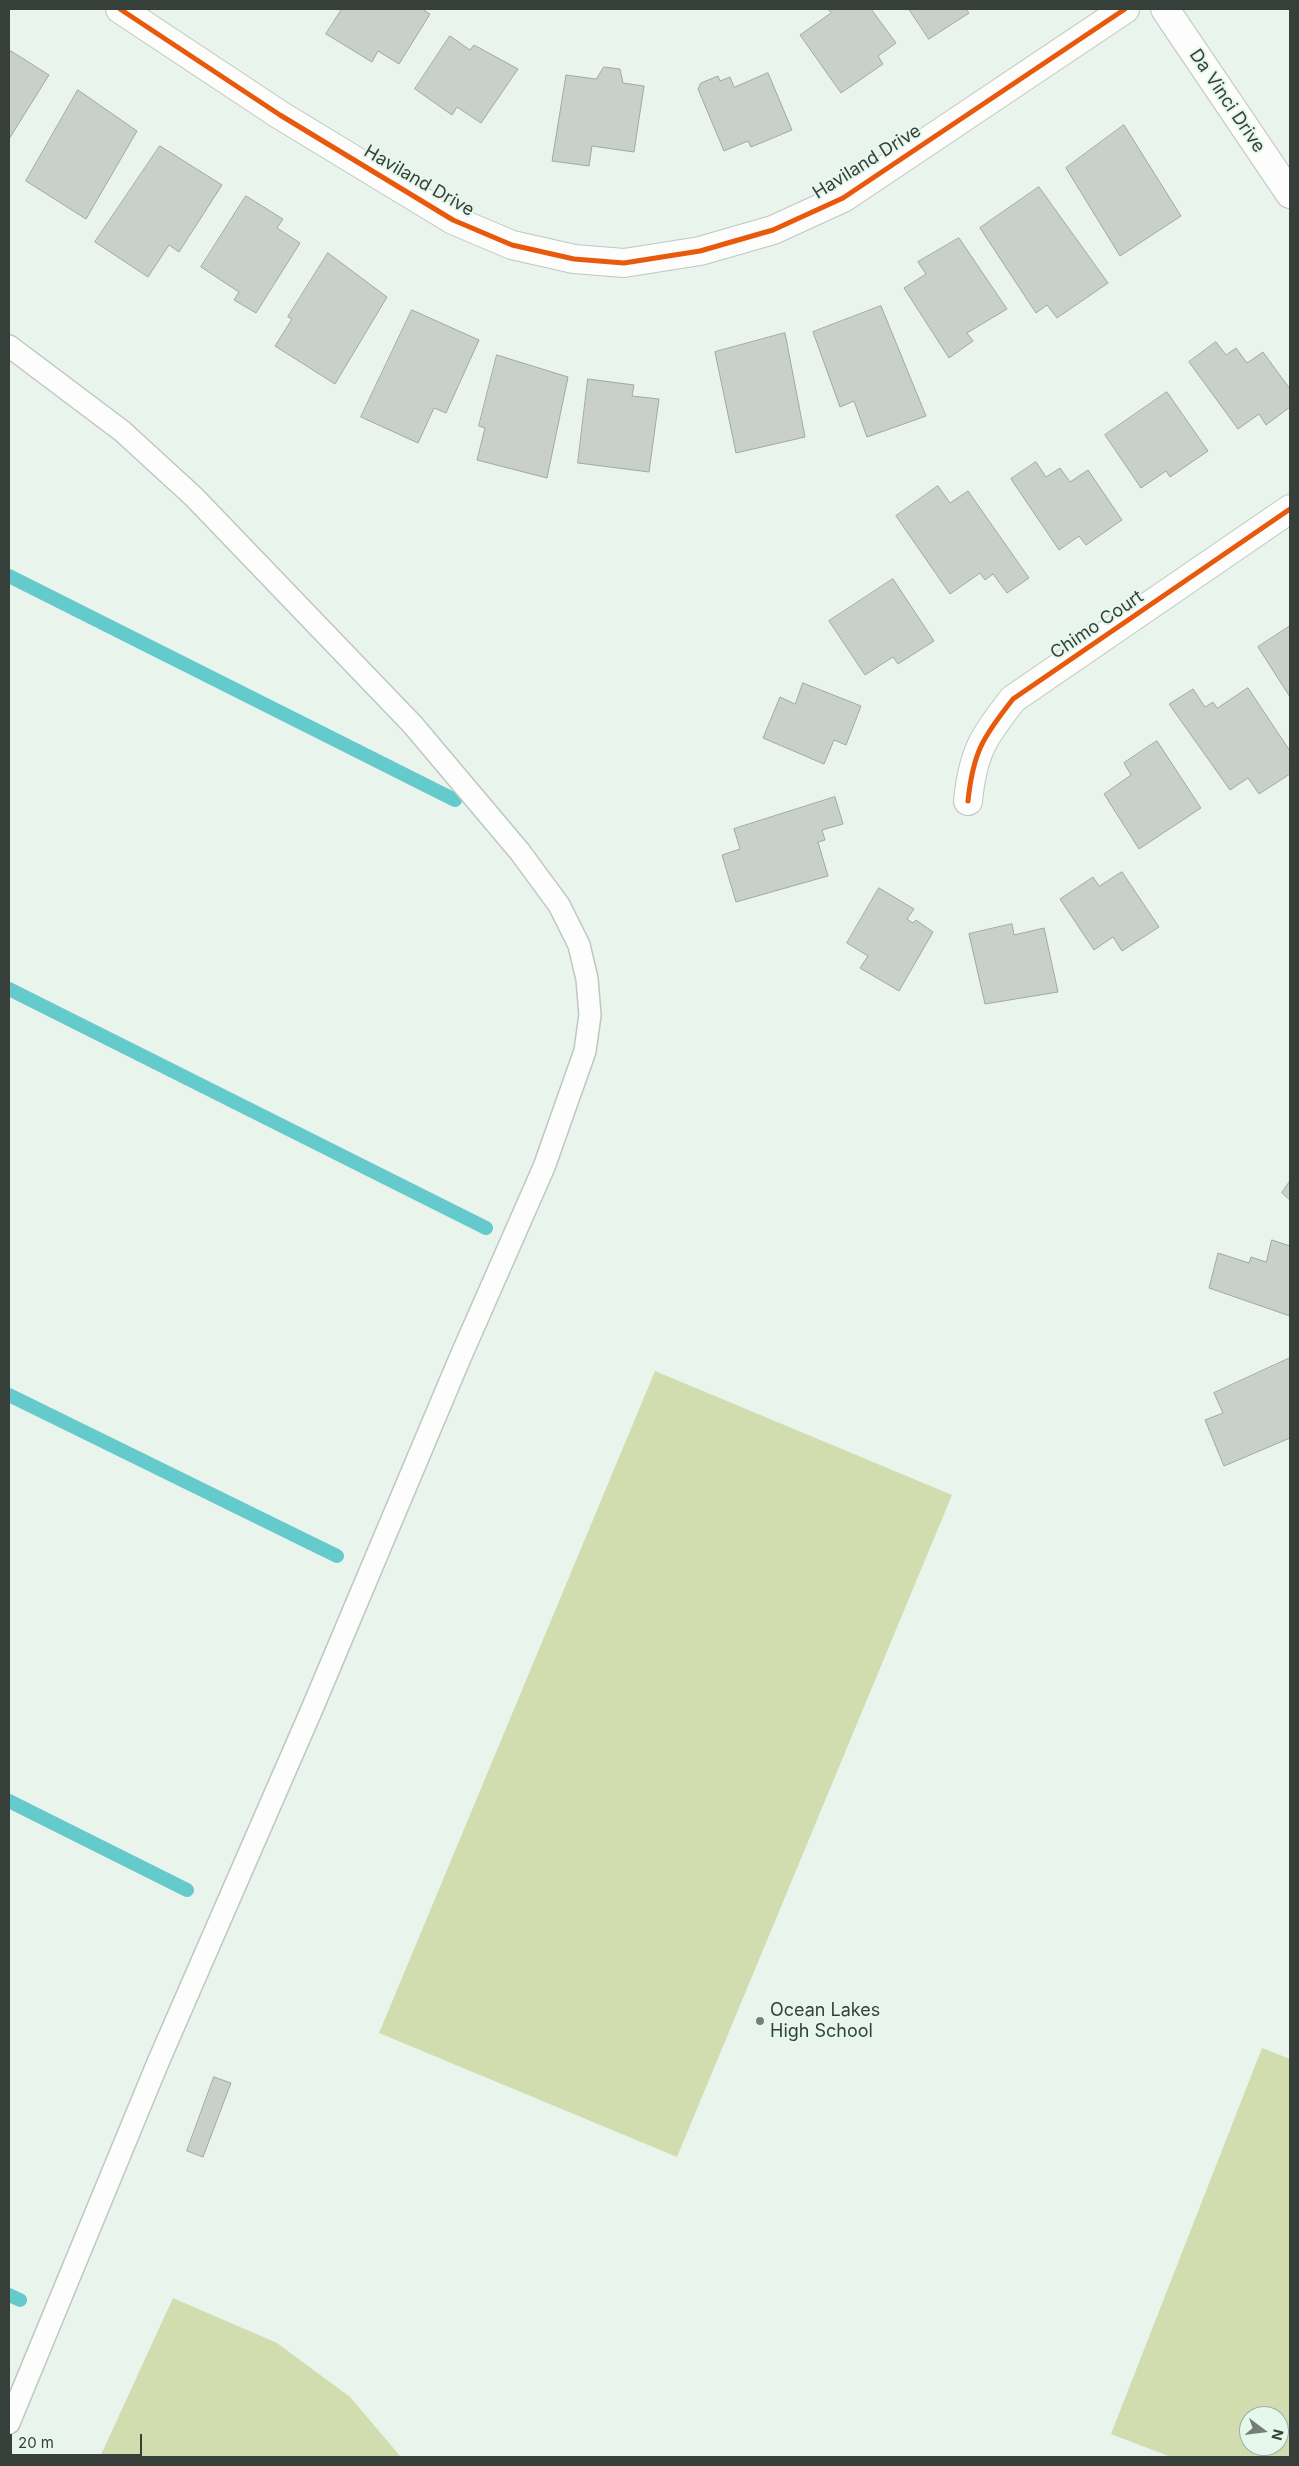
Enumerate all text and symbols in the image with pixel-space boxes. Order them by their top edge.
street label: Da Vinci Drive [1185,45,1269,157]
street label: Haviland Drive [809,120,925,204]
street label: Haviland Drive [360,141,478,221]
street label: Chimo Court [1046,586,1148,664]
place label: Ocean Lakes High School [770,2000,880,2042]
marker: Ocean Lakes High School [754,2015,766,2027]
north arrow [1239,2406,1289,2456]
scale bar [12,2424,145,2456]
text: N [1268,2427,1288,2442]
text: 20 m [18,2433,54,2452]

